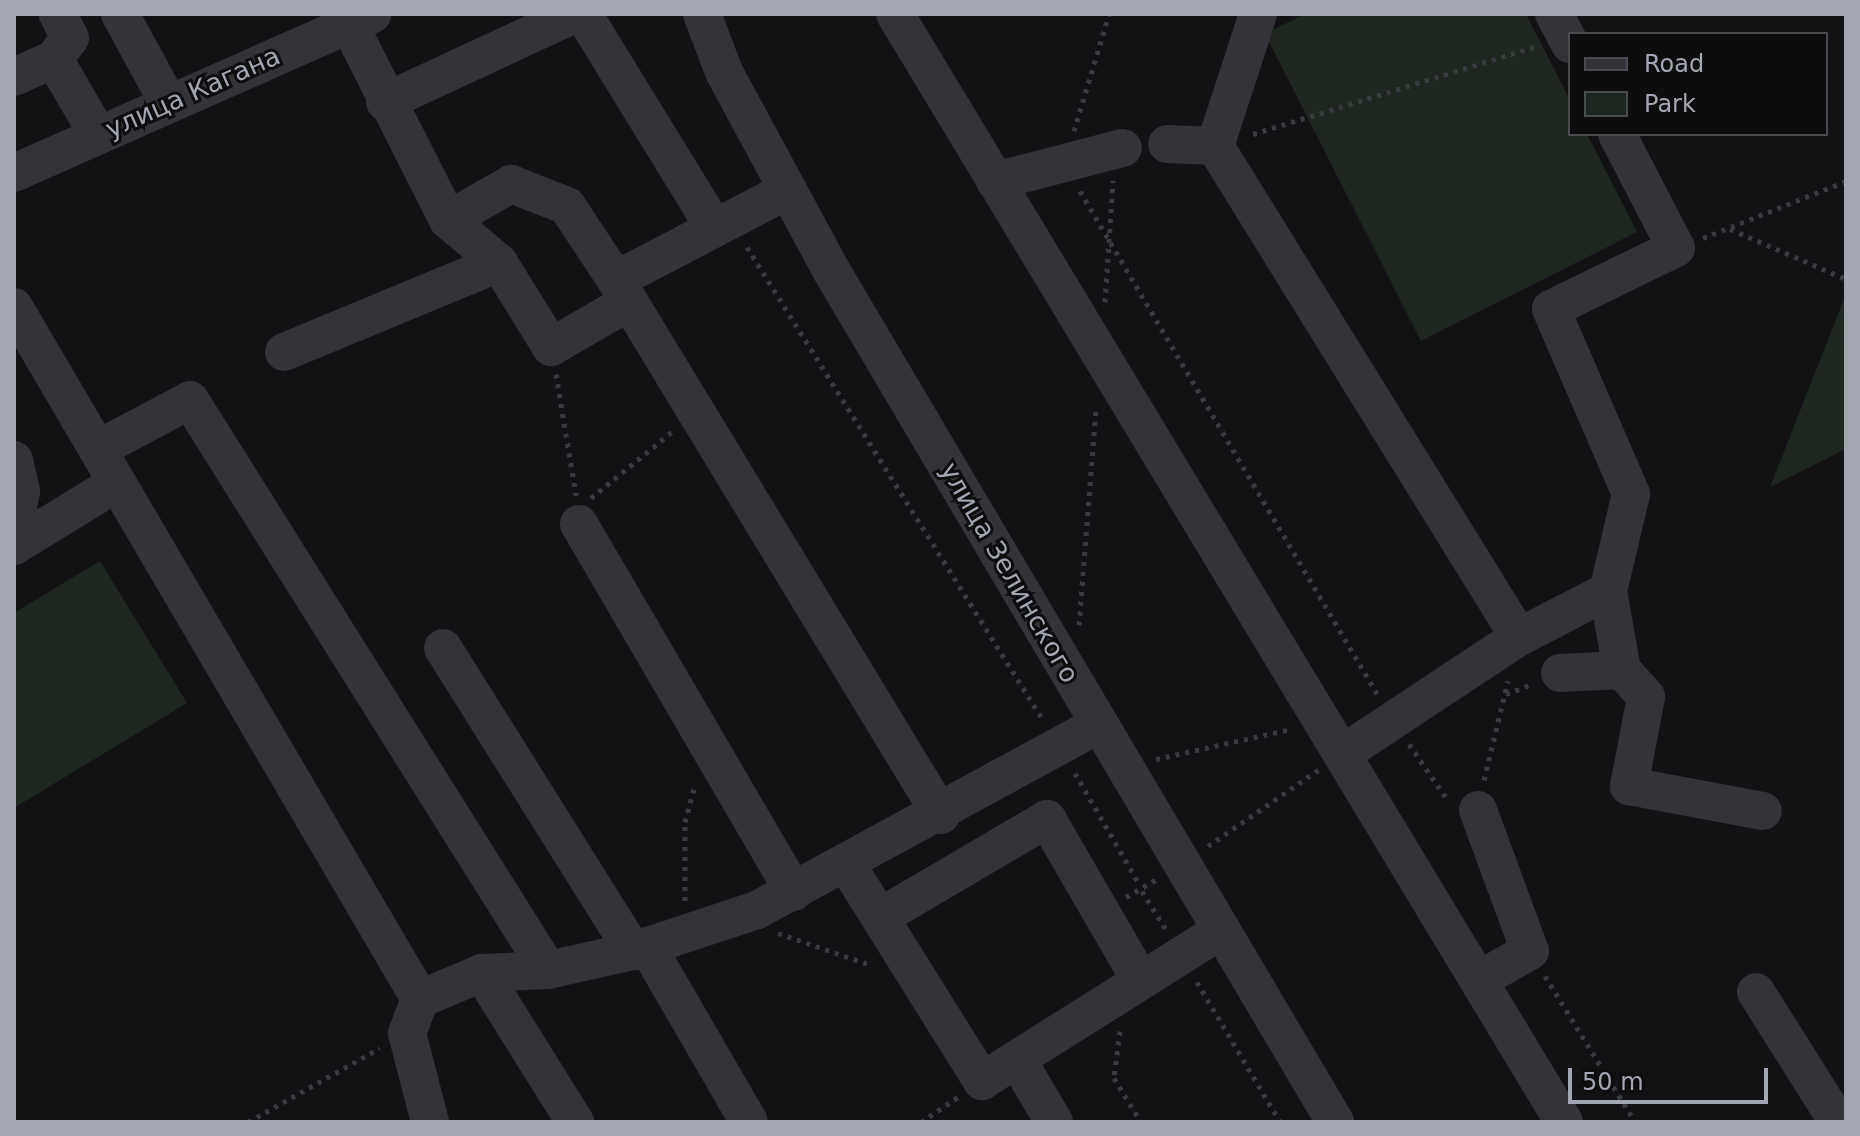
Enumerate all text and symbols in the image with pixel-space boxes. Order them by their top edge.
legend [1568,32,1828,136]
street label: улица Кагана [101,41,285,145]
text: Road [1644,50,1704,78]
text: Park [1644,90,1696,118]
street label: улица Зелинского [933,457,1085,689]
scale bar [1572,1052,1772,1102]
text: 50 m [1582,1068,1644,1096]

